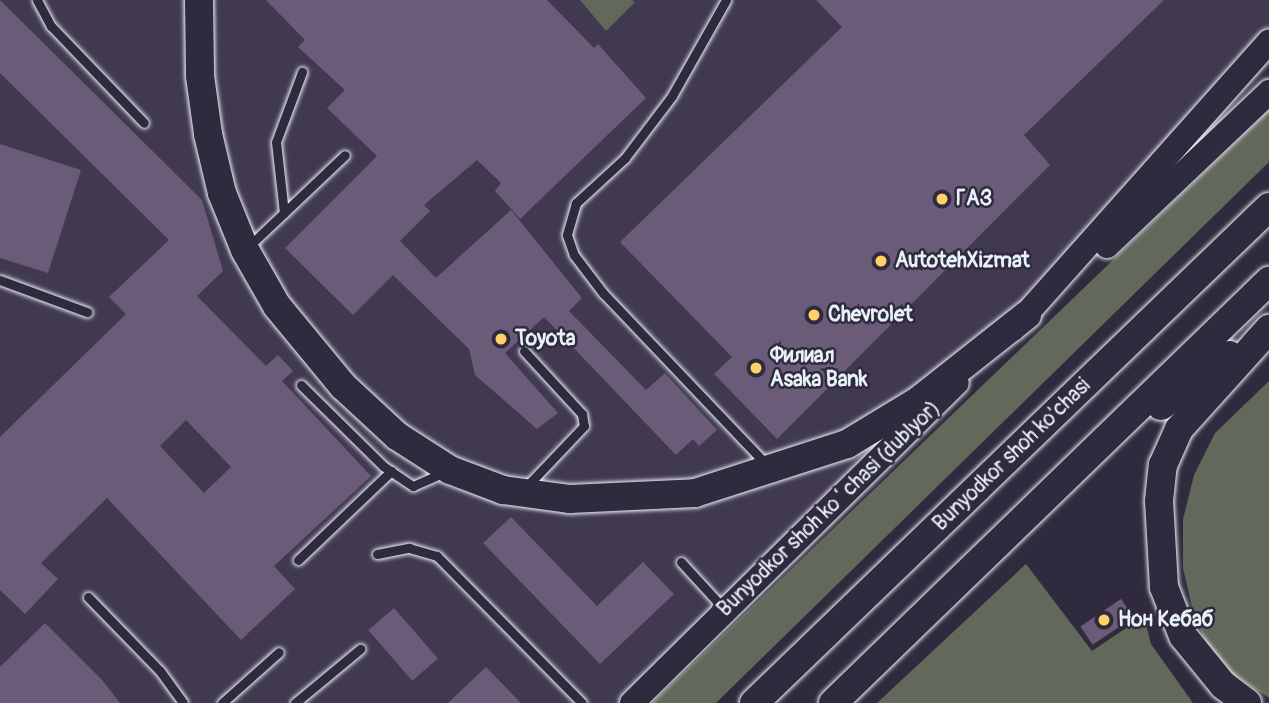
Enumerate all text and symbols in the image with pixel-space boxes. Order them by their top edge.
place label: ГАЗ [956,186,992,212]
marker: ГАЗ [934,191,950,207]
place label: AutotehXizmat [895,248,1030,274]
marker: AutotehXizmat [873,253,889,269]
place label: Chevrolet [828,302,913,328]
marker: Chevrolet [806,307,822,323]
place label: Toyota [515,326,575,352]
marker: Toyota [493,331,509,347]
place label: Филиал Asaka Bank [770,343,868,393]
marker: Филиал Asaka Bank [748,360,764,376]
street label: Bunyodkor shoh ko'chasi [928,373,1096,537]
street label: Bunyodkor shoh koʻchasi (dublyor) [712,396,946,622]
place label: Нон Кебаб [1118,607,1213,633]
marker: Нон Кебаб [1096,612,1112,628]

